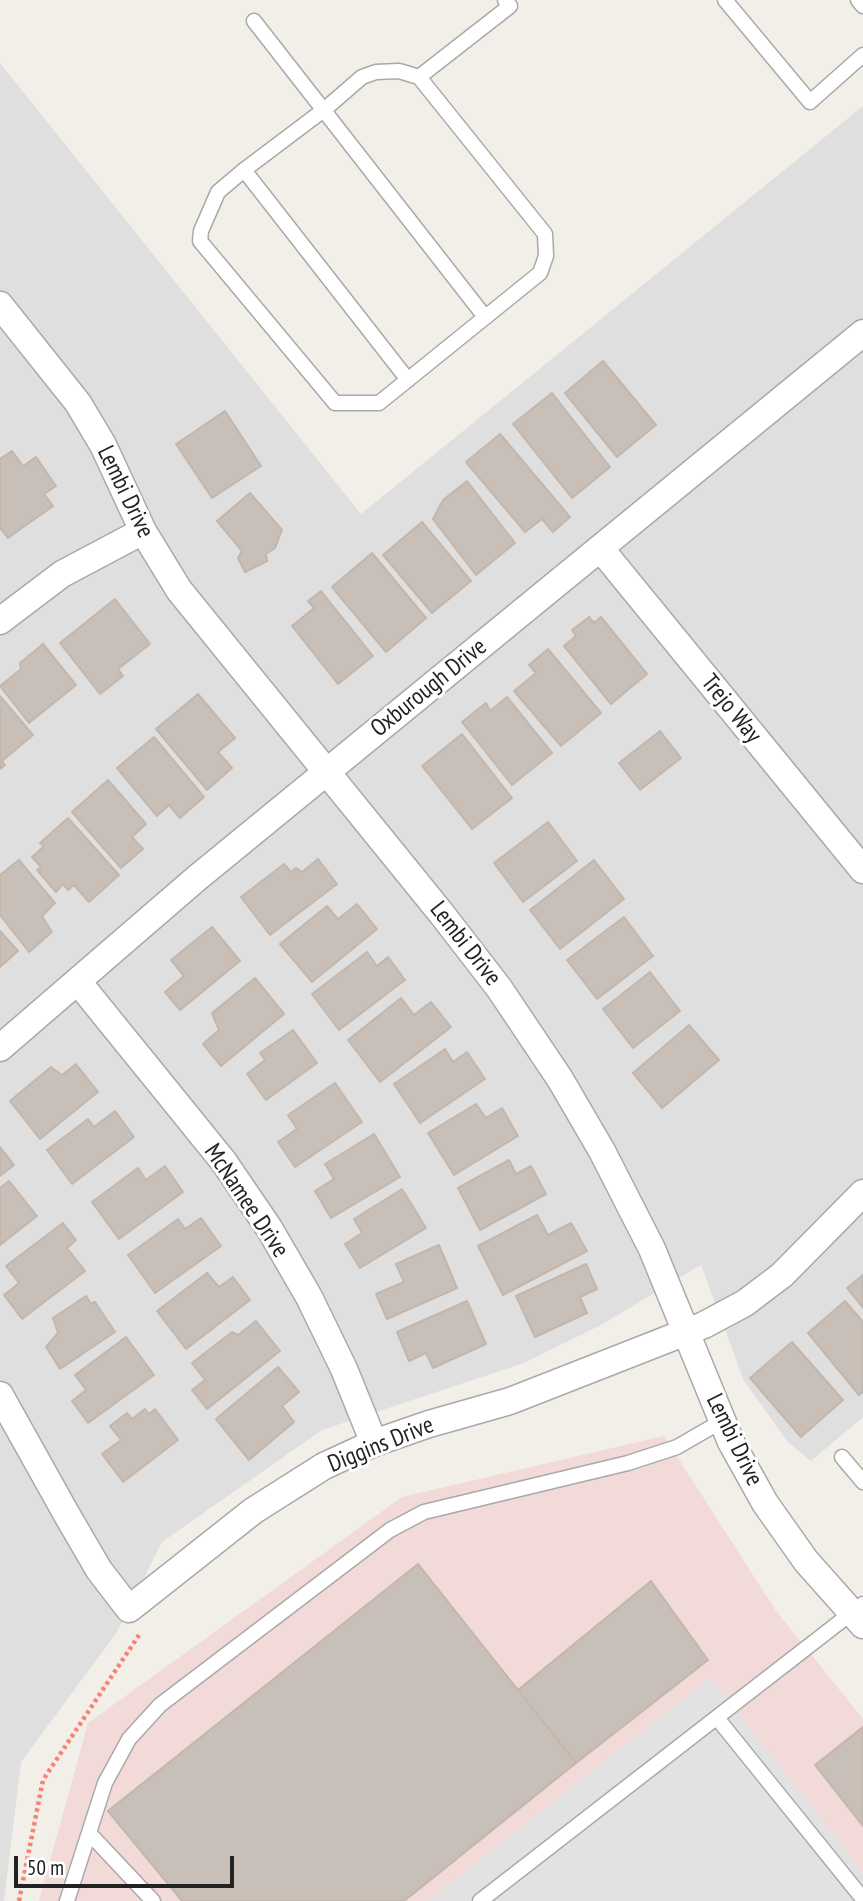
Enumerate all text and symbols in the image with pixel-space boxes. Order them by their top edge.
street label: Lembi Drive [90,441,160,543]
street label: Oxburough Drive [365,633,493,743]
street label: Trejo Way [695,669,767,749]
street label: Lembi Drive [423,896,507,992]
street label: McNamee Drive [198,1139,294,1263]
street label: Lembi Drive [699,1389,769,1491]
street label: Diggins Drive [324,1411,438,1479]
scale bar [18,1842,238,1886]
text: 50 m [27,1854,64,1881]

